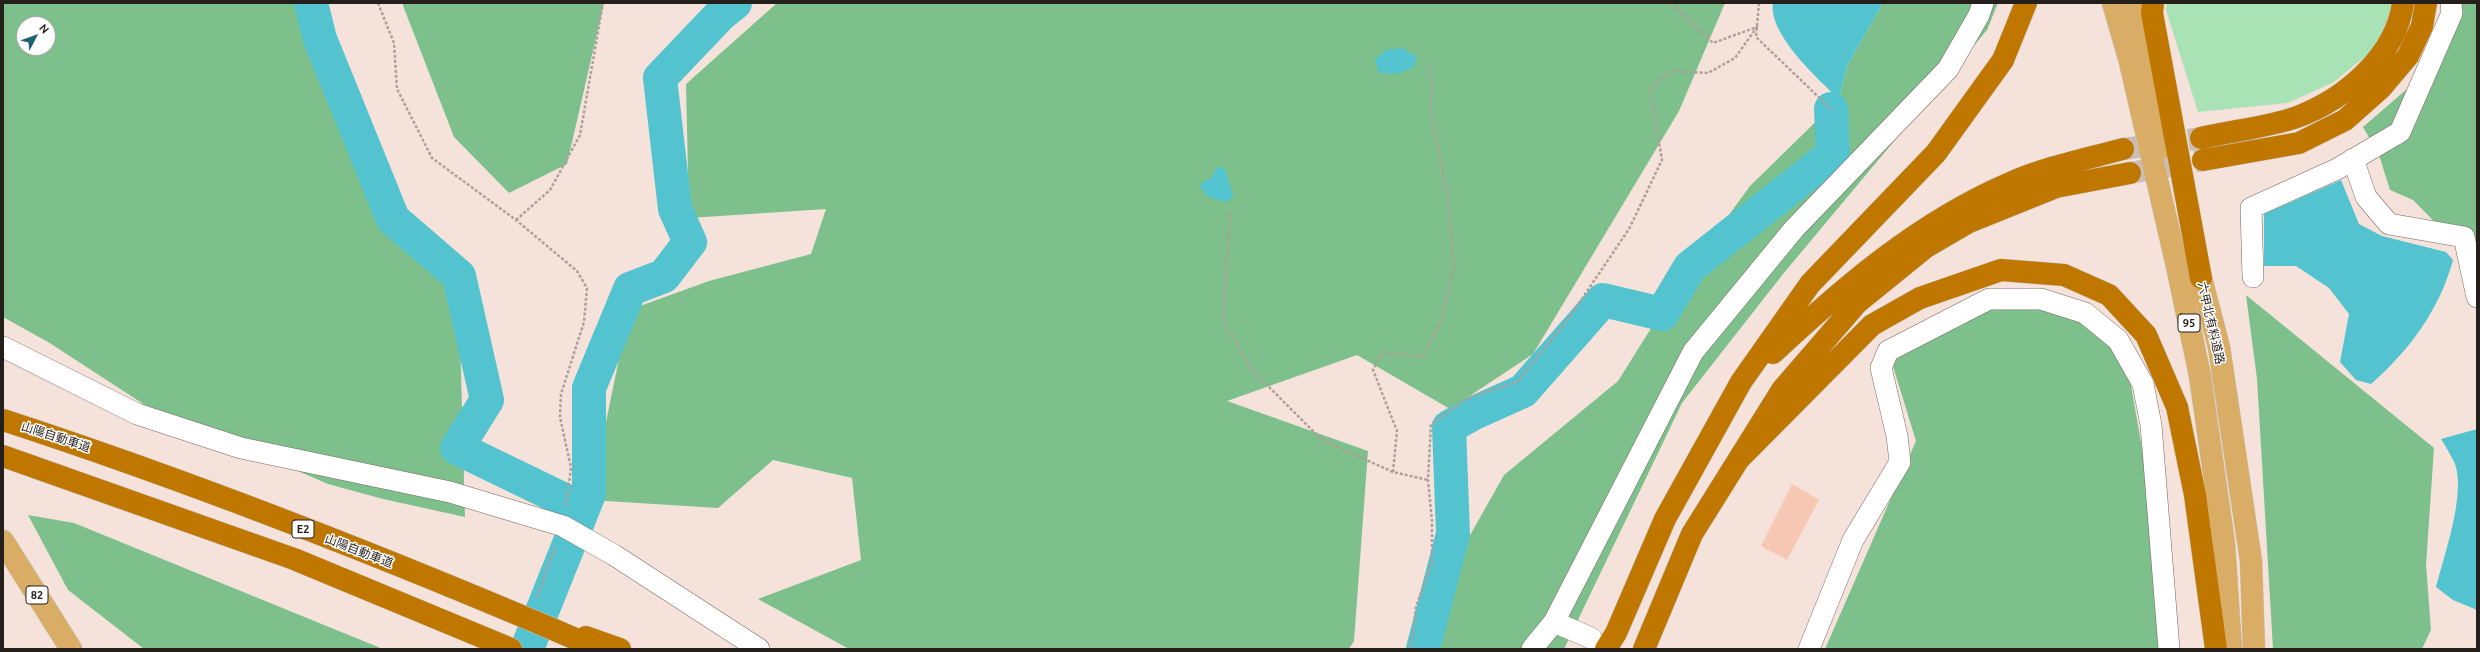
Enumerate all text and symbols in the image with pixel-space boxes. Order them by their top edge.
north arrow [16,16,56,56]
text: N [37,22,52,36]
street label: 六甲北有料道路 [2195,280,2227,366]
road number: 95 [2178,314,2200,332]
street label: 山陽自動車道 [20,419,92,455]
road number: E2 [292,520,314,538]
street label: 山陽自動車道 [323,531,395,571]
road number: 82 [26,586,48,604]

